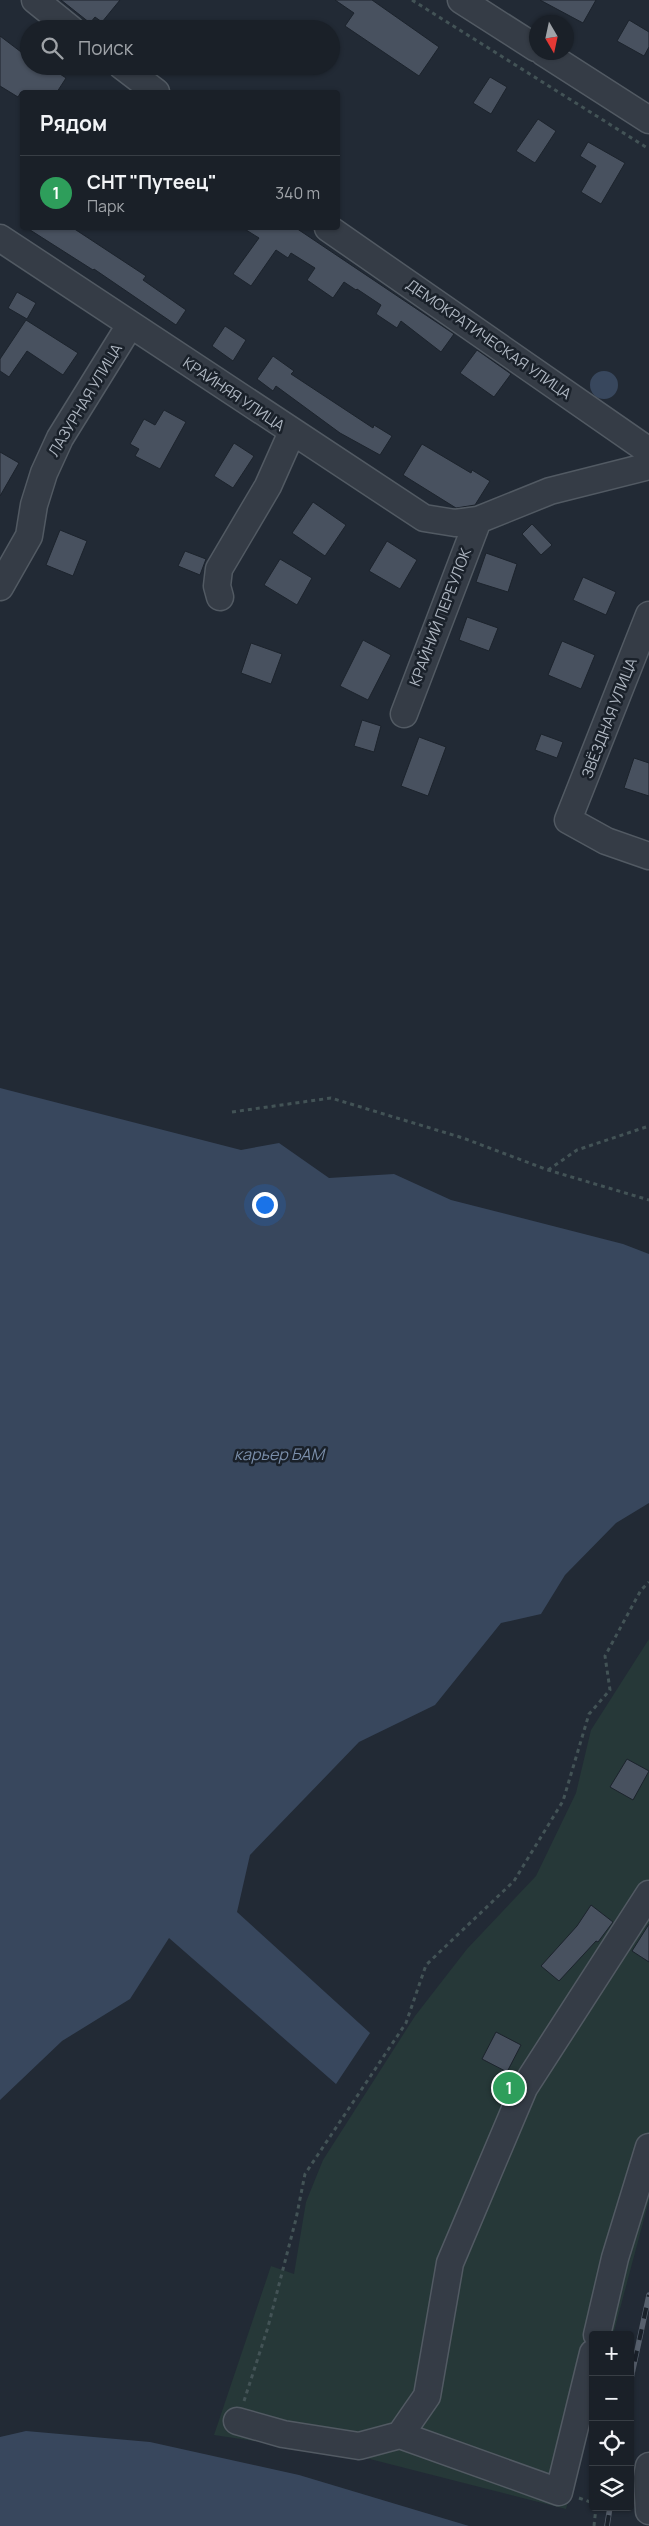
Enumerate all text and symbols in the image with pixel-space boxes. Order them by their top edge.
north arrow [529,15,574,60]
search box [20,20,340,75]
icon: search [38,34,66,62]
text: Поиск [78,35,133,61]
text: Рядом [40,109,107,137]
text: СНТ "Путеец" [87,169,217,195]
text: 1 [52,182,60,204]
text: 340 m [275,182,320,204]
text: Парк [87,195,124,217]
street label: ДЕМОКРАТИЧЕСКАЯ УЛИЦА [402,274,576,404]
street label: ЛАЗУРНАЯ УЛИЦА [43,339,127,460]
street label: КРАЙНЯЯ УЛИЦА [179,352,290,436]
street label: КРАЙНИЙ ПЕРЕУЛОК [404,545,476,689]
street label: ЗВЁЗДНАЯ УЛИЦА [576,654,642,781]
your location [252,1192,278,1218]
water label: карьер БАМ [234,1443,326,1465]
pin: 1 [493,2069,525,2107]
map controls [589,2331,634,2511]
button: + [589,2331,634,2376]
button: − [589,2376,634,2421]
button: locate [589,2421,634,2466]
button: layers [589,2466,634,2511]

